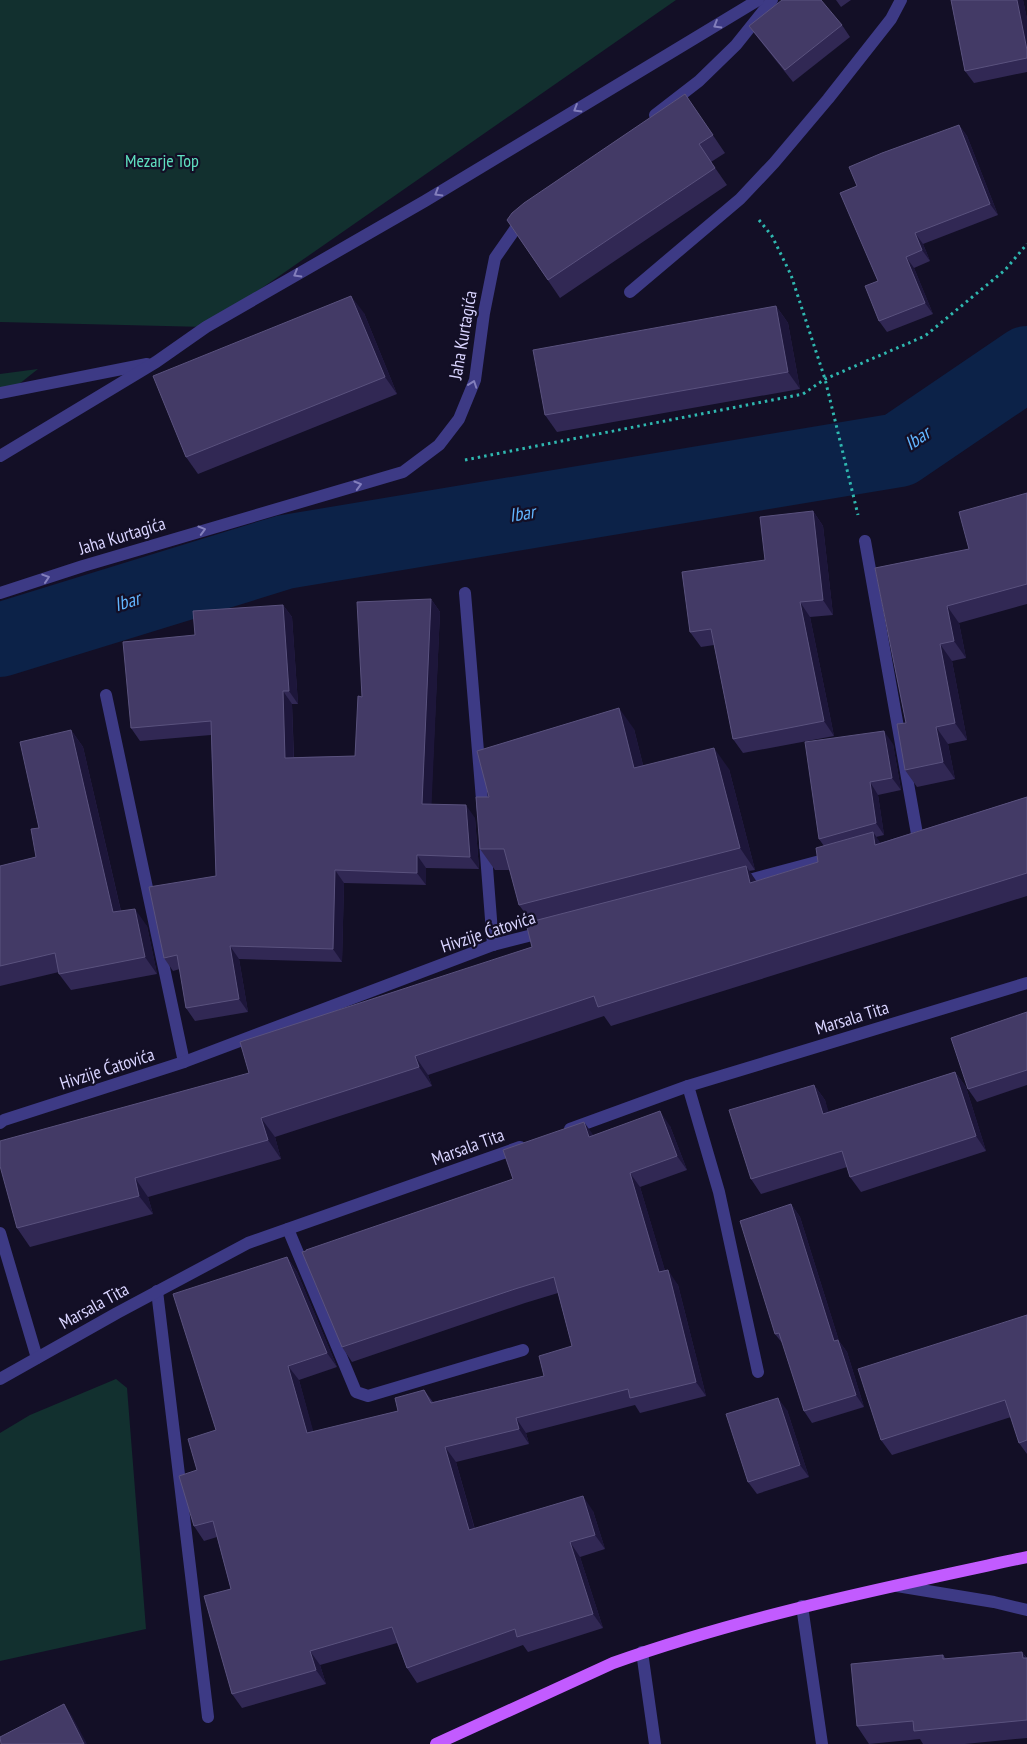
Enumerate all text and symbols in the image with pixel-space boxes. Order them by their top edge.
one-way arrow [713,19,722,29]
one-way arrow [574,103,583,112]
park label: Mezarje Top [125,149,199,172]
one-way arrow [435,186,444,196]
one-way arrow [294,268,303,278]
street label: Jaha Kurtagića [443,289,482,382]
one-way arrow [467,380,477,389]
water label: Ibar [900,419,937,455]
one-way arrow [353,480,361,490]
water label: Ibar [508,499,539,527]
street label: Jaha Kurtagića [75,511,168,560]
one-way arrow [197,526,205,536]
one-way arrow [42,574,50,584]
water label: Ibar [111,585,145,616]
street label: Hivzije Ćatovića [438,905,538,958]
street label: Marsala Tita [812,995,891,1040]
street label: Hivzije Ćatovića [57,1042,157,1095]
street label: Marsala Tita [428,1123,507,1170]
street label: Marsala Tita [55,1277,132,1334]

